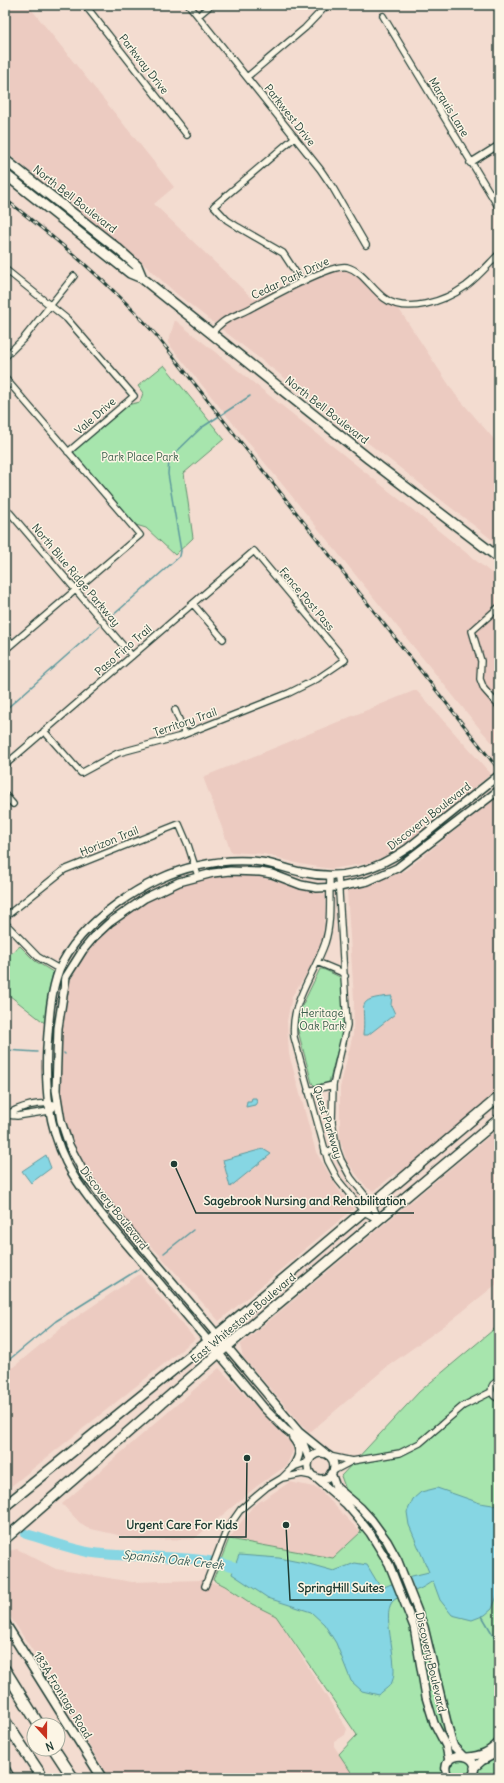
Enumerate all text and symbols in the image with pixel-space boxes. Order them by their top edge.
street label: Parkway Drive [116,31,172,97]
street label: Marquis Lane [426,75,472,139]
street label: Parkwest Drive [262,81,319,149]
street label: North Bell Boulevard [30,162,120,236]
street label: Cedar Park Drive [249,254,331,302]
street label: North Bell Boulevard [282,373,372,447]
street label: Vale Drive [72,394,118,438]
park label: Park Place Park [101,450,179,464]
street label: North Blue Ridge Parkway [29,521,123,629]
street label: Fence Post Pass [276,564,338,634]
street label: Paso Fino Trail [92,621,154,679]
street label: Territory Trail [151,705,219,739]
street label: Discovery Boulevard [384,779,474,853]
street label: Horizon Trail [78,823,140,859]
park label: Heritage Oak Park [299,1006,345,1033]
street label: Quest Parkway [310,1084,346,1160]
street label: Discovery Boulevard [77,1163,151,1253]
callout: Sagebrook Nursing and Rehabilitation [196,1189,414,1213]
text: Sagebrook Nursing and Rehabilitation [204,1193,406,1209]
street label: East Whitestone Boulevard [188,1270,299,1366]
callout: Urgent Care For Kids [119,1513,246,1537]
text: Urgent Care For Kids [126,1517,238,1533]
water label: Spanish Oak Creek [122,1547,225,1572]
callout: SpringHill Suites [290,1576,392,1600]
text: SpringHill Suites [298,1580,385,1596]
street label: Discovery Boulevard [413,1611,449,1714]
street label: 183A Frontage Road [31,1649,96,1741]
north arrow [26,1717,66,1757]
text: N [44,1738,56,1754]

